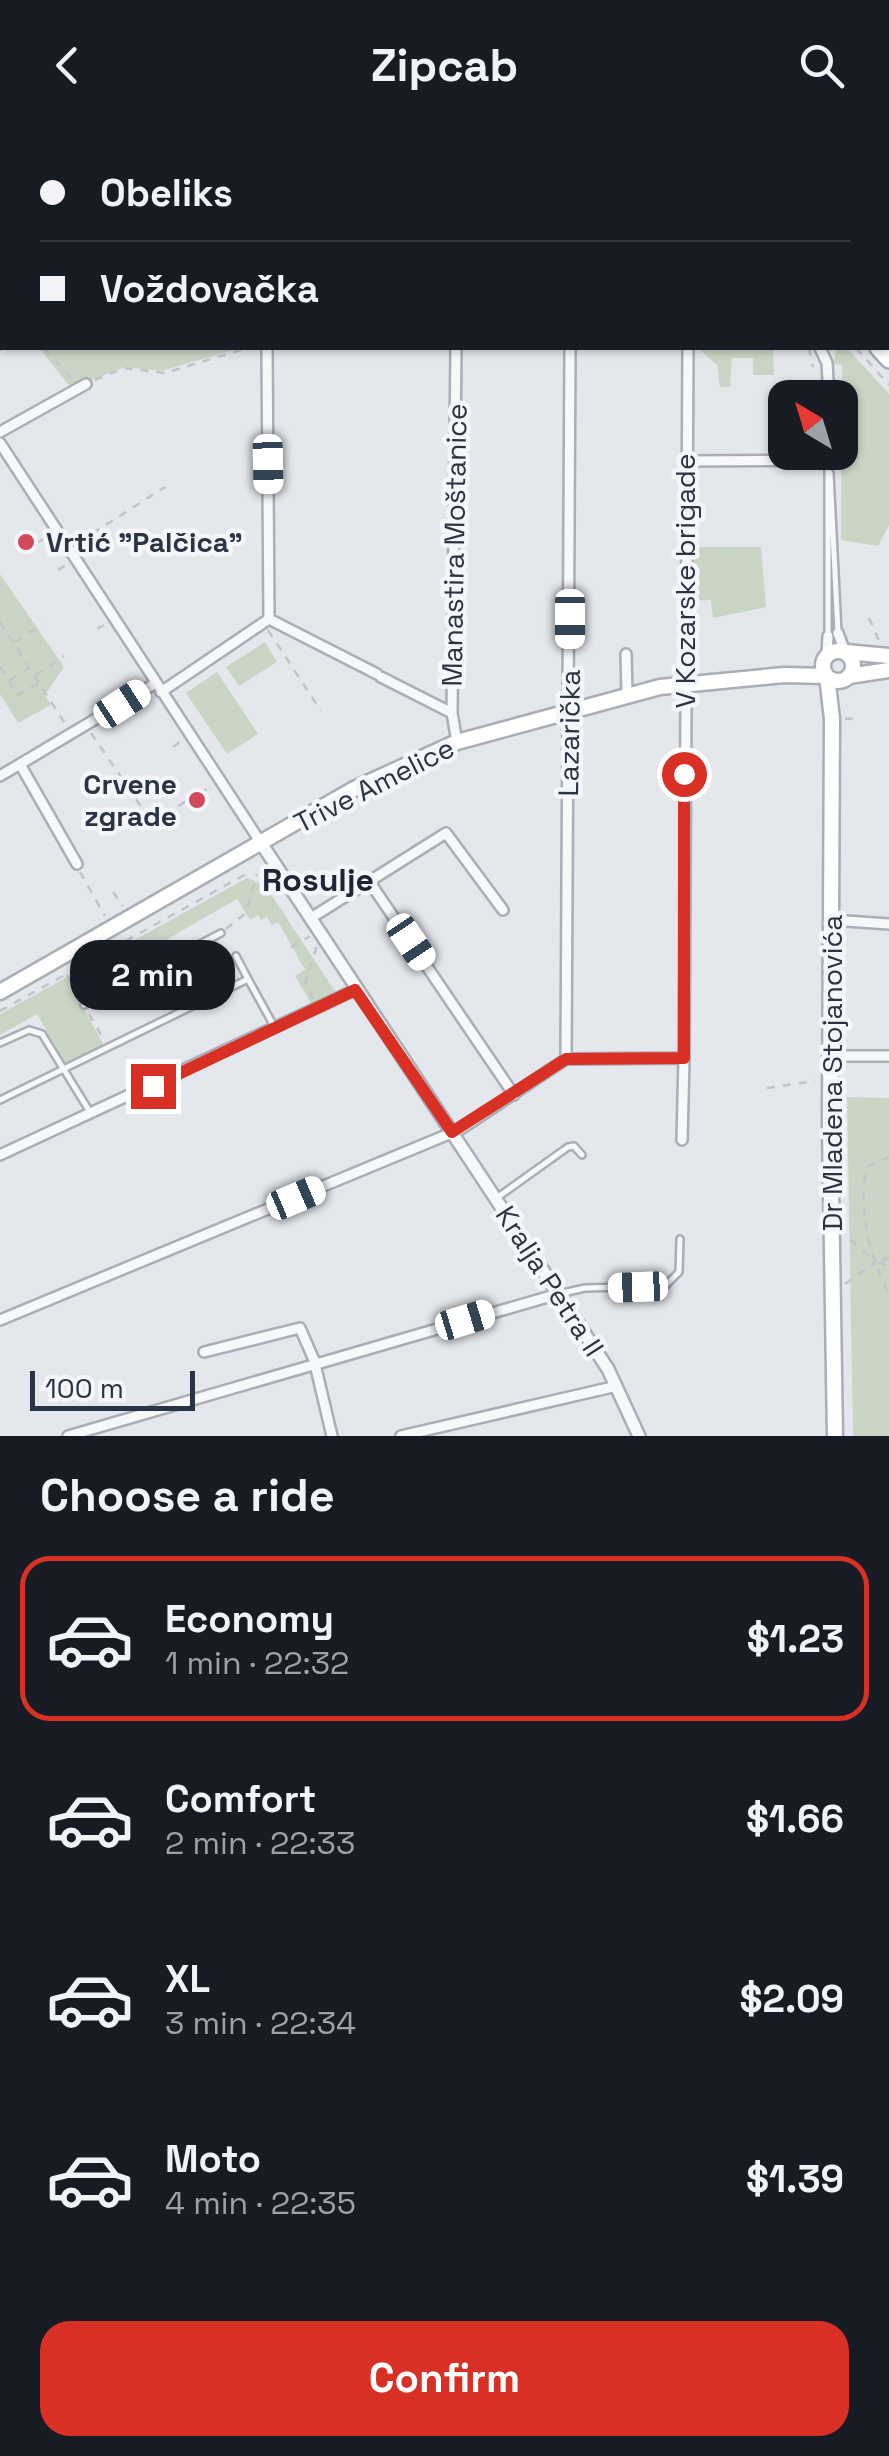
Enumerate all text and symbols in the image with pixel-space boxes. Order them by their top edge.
text: Zipcab [371,37,518,94]
icon: back [40,38,95,93]
icon: search [794,38,849,93]
text: Obeliks [100,169,233,217]
text: Voždovačka [100,265,319,313]
north arrow [768,380,858,470]
map controls [768,380,858,470]
street label: Manastira Moštanice [434,403,474,687]
car [252,434,284,494]
street label: V Kozarske brigade [667,454,703,708]
place label: Vrtić "Palčica" [46,524,243,560]
marker: Vrtić "Palčica" [15,531,37,553]
car [555,589,585,649]
street label: Lazarička [550,669,588,797]
car [89,675,155,733]
street label: Trive Amelice [288,729,460,841]
route start [662,752,707,797]
place label: Crvene zgrade [83,766,177,834]
marker: Crvene zgrade [186,789,208,811]
district label: Rosulje [262,860,374,900]
car [382,909,440,975]
street label: Dr Mladena Stojanovića [814,915,850,1231]
callout: 2 min [70,941,236,1011]
text: 2 min [111,955,194,995]
route end [131,1064,176,1109]
car [263,1172,329,1224]
street label: Kralja Petra II [488,1199,612,1363]
car [607,1271,669,1303]
car [432,1297,498,1343]
scale bar [30,1366,195,1410]
text: 100 m [45,1370,124,1406]
text: Choose a ride [40,1467,335,1524]
icon: car [45,1594,135,1684]
text: Economy [165,1595,334,1643]
text: $1.23 [747,1615,844,1663]
text: 1 min · 22:32 [165,1643,349,1683]
icon: car [45,1774,135,1864]
text: Comfort [165,1775,316,1823]
text: $1.66 [746,1795,844,1843]
text: 2 min · 22:33 [165,1823,355,1863]
icon: car [45,1954,135,2044]
text: XL [165,1955,210,2003]
text: $2.09 [739,1975,844,2023]
text: 3 min · 22:34 [165,2003,356,2043]
icon: car [45,2134,135,2224]
text: Moto [165,2135,261,2183]
text: $1.39 [746,2155,844,2203]
text: 4 min · 22:35 [165,2183,356,2223]
button: Confirm [40,2321,849,2436]

